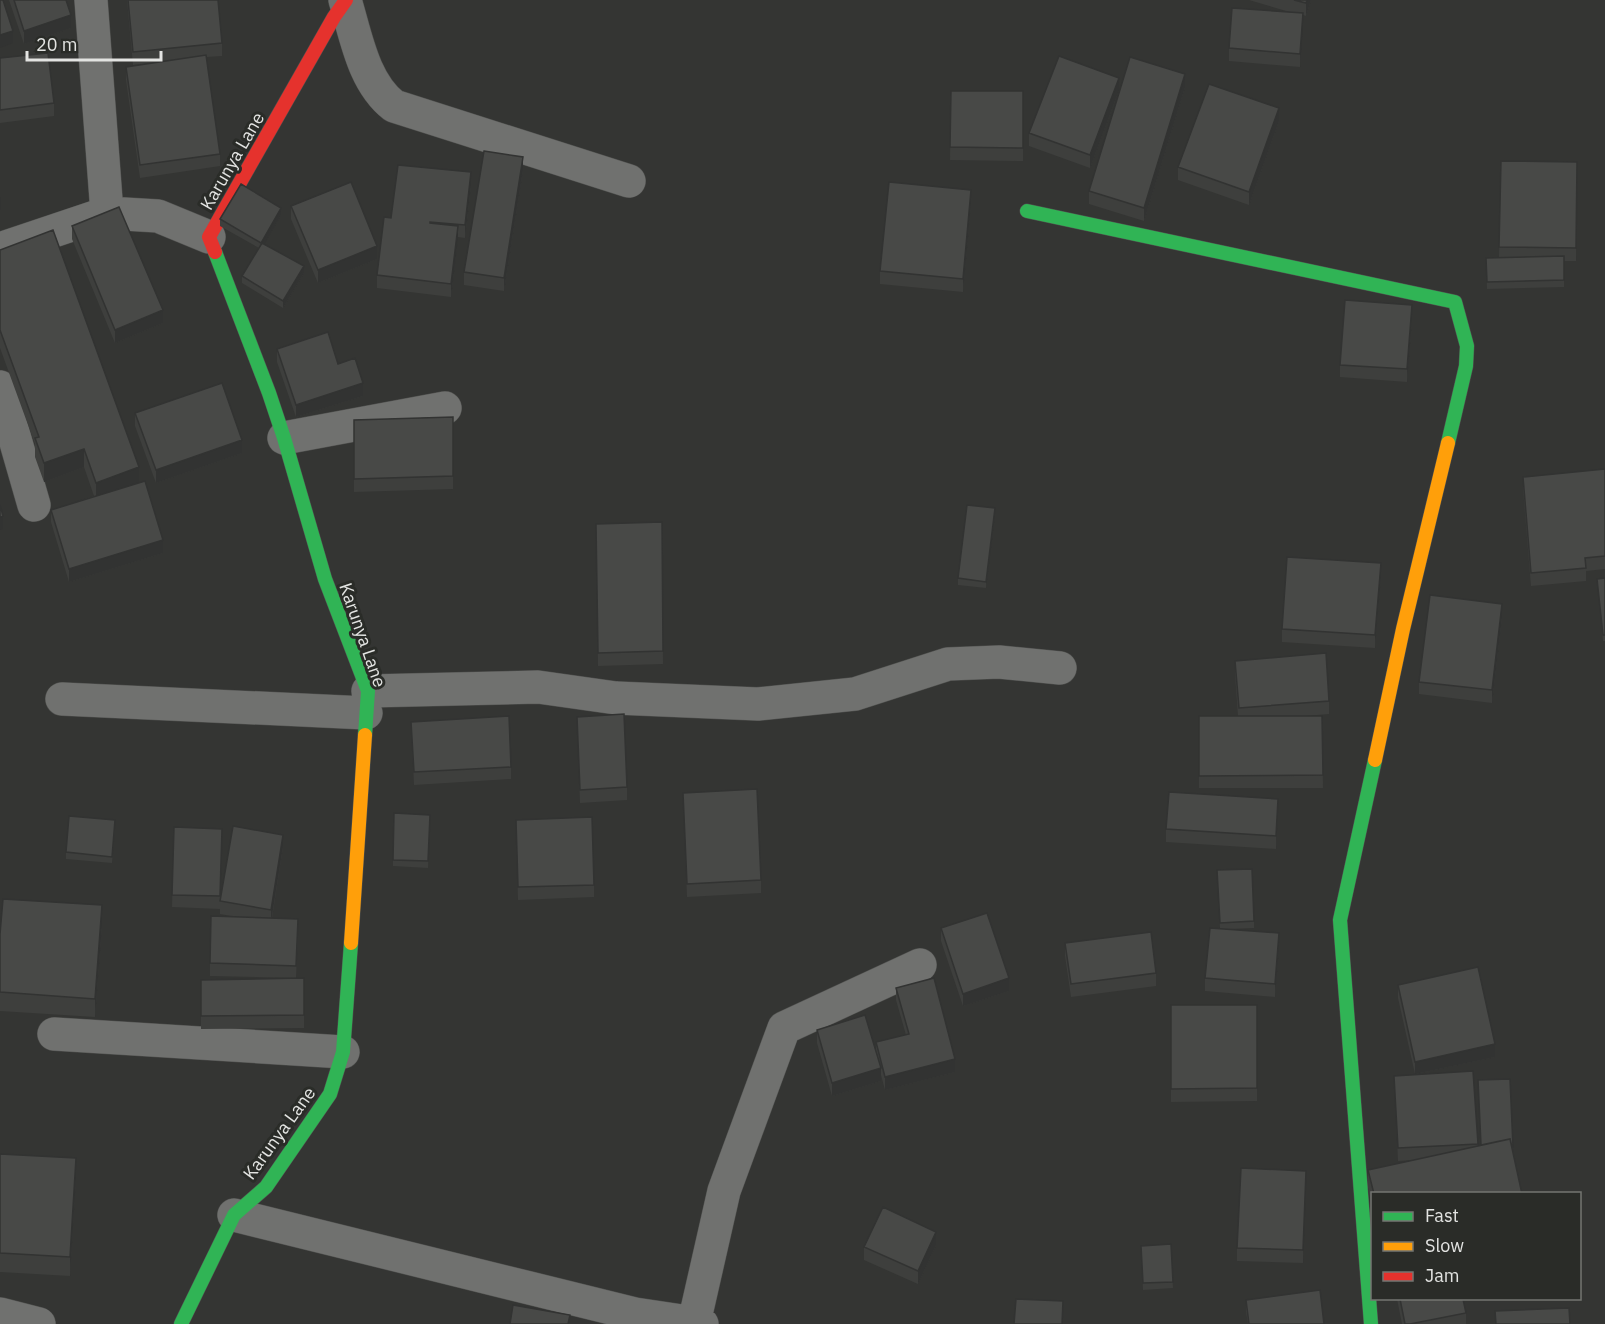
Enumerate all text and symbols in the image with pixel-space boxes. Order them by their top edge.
scale bar [27,24,160,62]
text: 20 m [36,33,78,56]
street label: Karunya Lane [195,108,269,214]
street label: Karunya Lane [334,580,392,690]
street label: Karunya Lane [238,1082,320,1184]
legend [1371,1192,1581,1300]
text: Fast [1425,1204,1459,1227]
text: Slow [1425,1234,1464,1257]
text: Jam [1425,1264,1460,1287]

